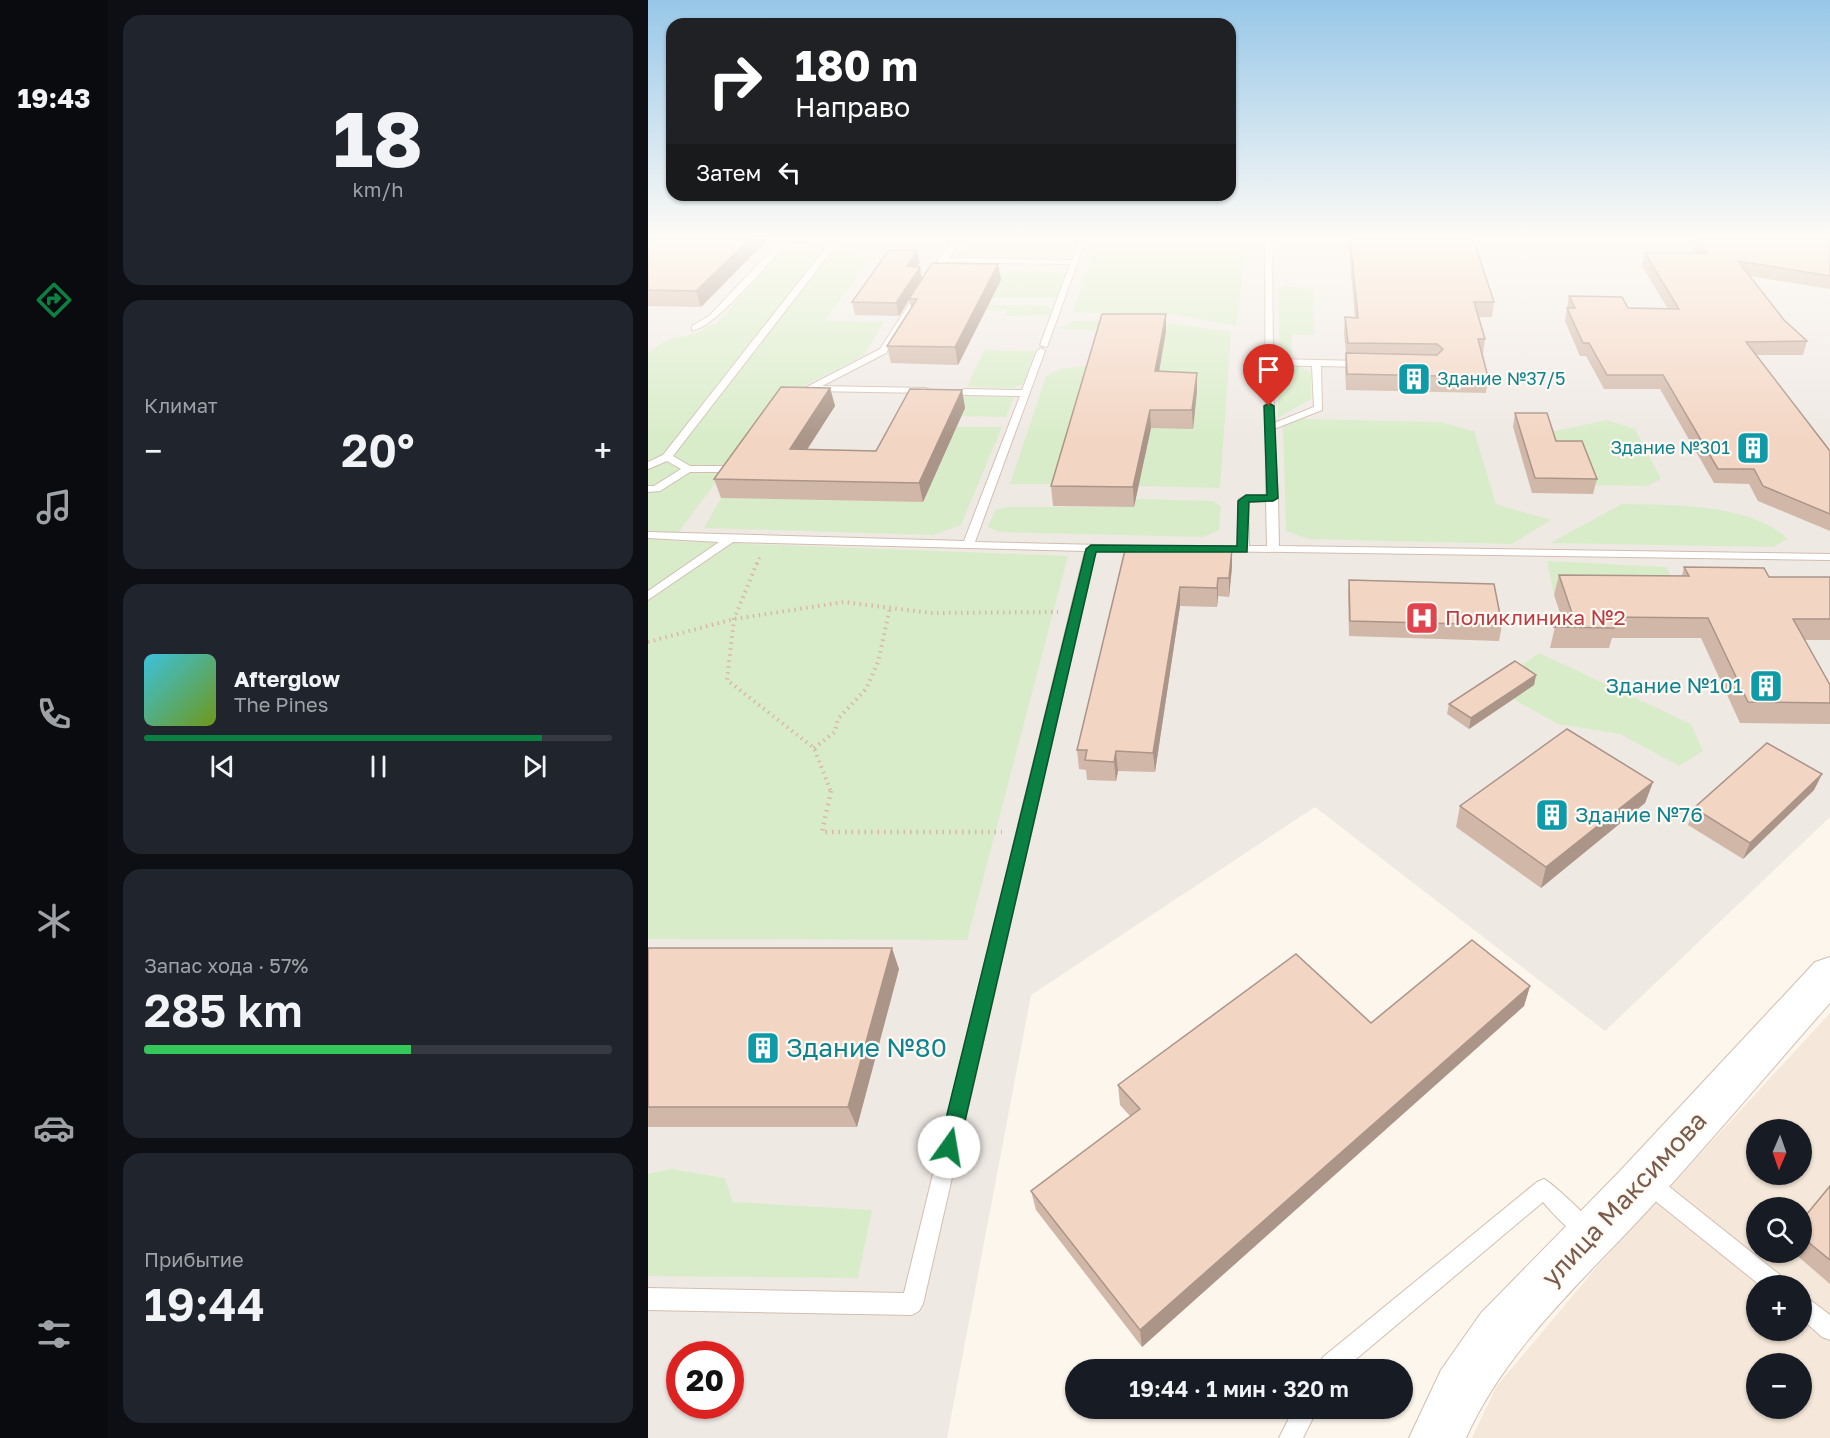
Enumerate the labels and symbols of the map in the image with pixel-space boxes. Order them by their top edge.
pin [1243,344,1294,406]
building icon: Здание №37/5 [1396,361,1432,397]
place label: Здание №37/5 [1437,367,1565,389]
building icon: Здание №301 [1735,430,1771,466]
place label: Здание №301 [1610,436,1730,458]
hospital icon: Поликлиника №2 [1404,600,1440,636]
place label: Поликлиника №2 [1445,604,1626,630]
building icon: Здание №101 [1748,668,1784,704]
place label: Здание №101 [1606,672,1743,698]
building icon: Здание №76 [1534,797,1570,833]
place label: Здание №76 [1575,801,1703,827]
building icon: Здание №80 [745,1030,781,1066]
place label: Здание №80 [786,1032,947,1063]
street label: улица Максимова [1535,1105,1713,1293]
position arrow [917,1115,981,1179]
north arrow [1746,1119,1812,1185]
speed limit sign: 20 [666,1341,744,1419]

